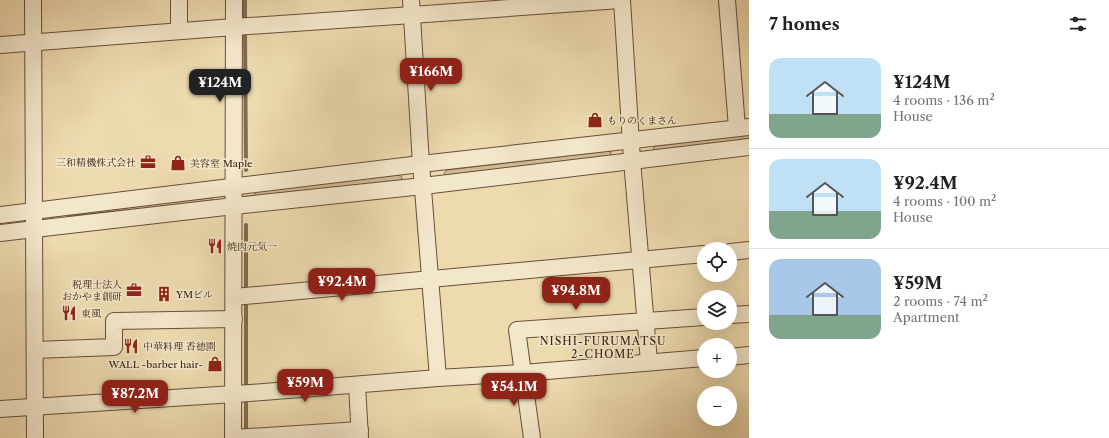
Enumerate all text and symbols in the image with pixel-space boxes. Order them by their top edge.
icon: filters [1067,13,1089,35]
text: 7 homes [769,14,840,34]
pin: ¥166M [403,58,459,92]
text: ¥166M [409,63,453,79]
pin: ¥124M [192,69,248,103]
text: ¥124M [893,72,950,92]
text: ¥124M [198,74,242,90]
icon: home [801,74,849,122]
text: 4 rooms · 136 m² [893,92,995,108]
text: House [893,108,933,124]
shop icon: もりのくまさん [586,111,604,129]
place label: もりのくまさん [607,114,677,127]
office icon: 三和精機株式会社 [139,153,157,171]
shop icon: 美容室 Maple [169,154,187,172]
place label: 三和精機株式会社 [56,156,136,169]
place label: 美容室 Maple [190,157,253,170]
text: ¥92.4M [893,173,958,193]
icon: home [801,175,849,223]
text: 4 rooms · 100 m² [893,193,996,209]
text: House [893,209,933,225]
restaurant icon: 焼肉元気一 [206,237,224,255]
place label: 焼肉元気一 [227,240,277,253]
map controls [697,242,737,426]
button: locate [697,242,737,282]
pin: ¥92.4M [309,268,375,302]
text: ¥92.4M [317,273,367,289]
text: ¥59M [893,273,942,293]
icon: home [801,275,849,323]
pin: ¥94.8M [543,277,609,311]
place label: 税理士法人 おかやま創研 [62,278,122,303]
office icon: 税理士法人 おかやま創研 [125,281,143,299]
text: ¥94.8M [551,282,601,298]
building icon: YMビル [155,285,173,303]
place label: YMビル [175,288,213,301]
button: layers [697,290,737,330]
text: 2 rooms · 74 m² [893,293,988,309]
restaurant icon: 東風 [60,304,78,322]
place label: 東風 [81,307,101,320]
text: Apartment [893,309,960,325]
district label: NISHI-FURUMATSU 2-CHOME [540,334,667,361]
restaurant icon: 中華料理 香徳園 [122,337,140,355]
button: + [697,338,737,378]
place label: 中華料理 香徳園 [143,340,216,353]
shop icon: WALL -barber hair- [206,355,224,373]
place label: WALL -barber hair- [108,358,203,371]
pin: ¥59M [281,369,329,403]
pin: ¥54.1M [481,373,547,407]
text: ¥59M [286,374,324,390]
text: ¥54.1M [490,378,538,394]
pin: ¥87.2M [102,380,168,414]
text: ¥87.2M [111,385,159,401]
button: − [697,386,737,426]

